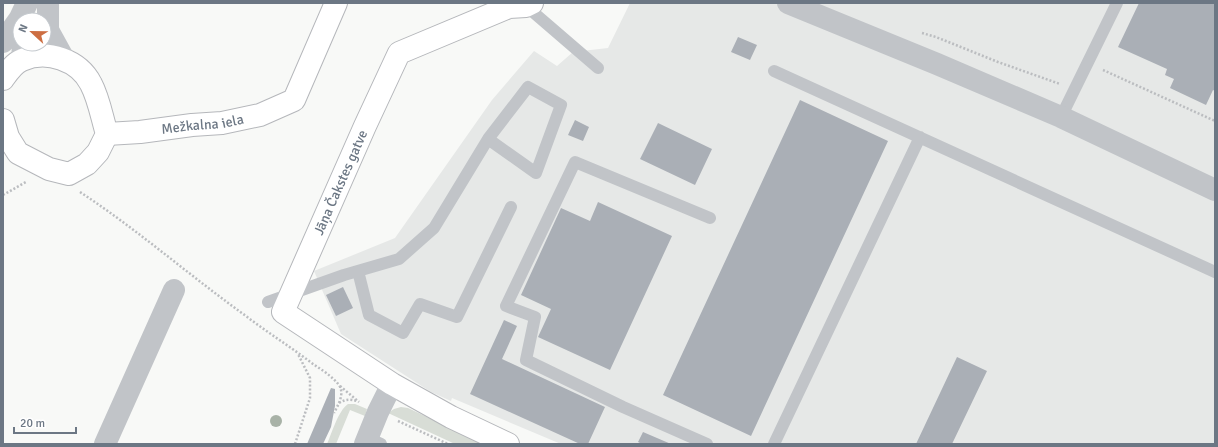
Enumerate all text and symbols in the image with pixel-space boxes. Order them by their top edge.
north arrow [12,12,52,52]
text: N [16,22,31,34]
street label: Mežkalna iela [160,110,245,138]
street label: Jāņa Čakstes gatve [310,127,371,238]
scale bar [14,409,76,435]
text: 20 m [20,416,45,431]

